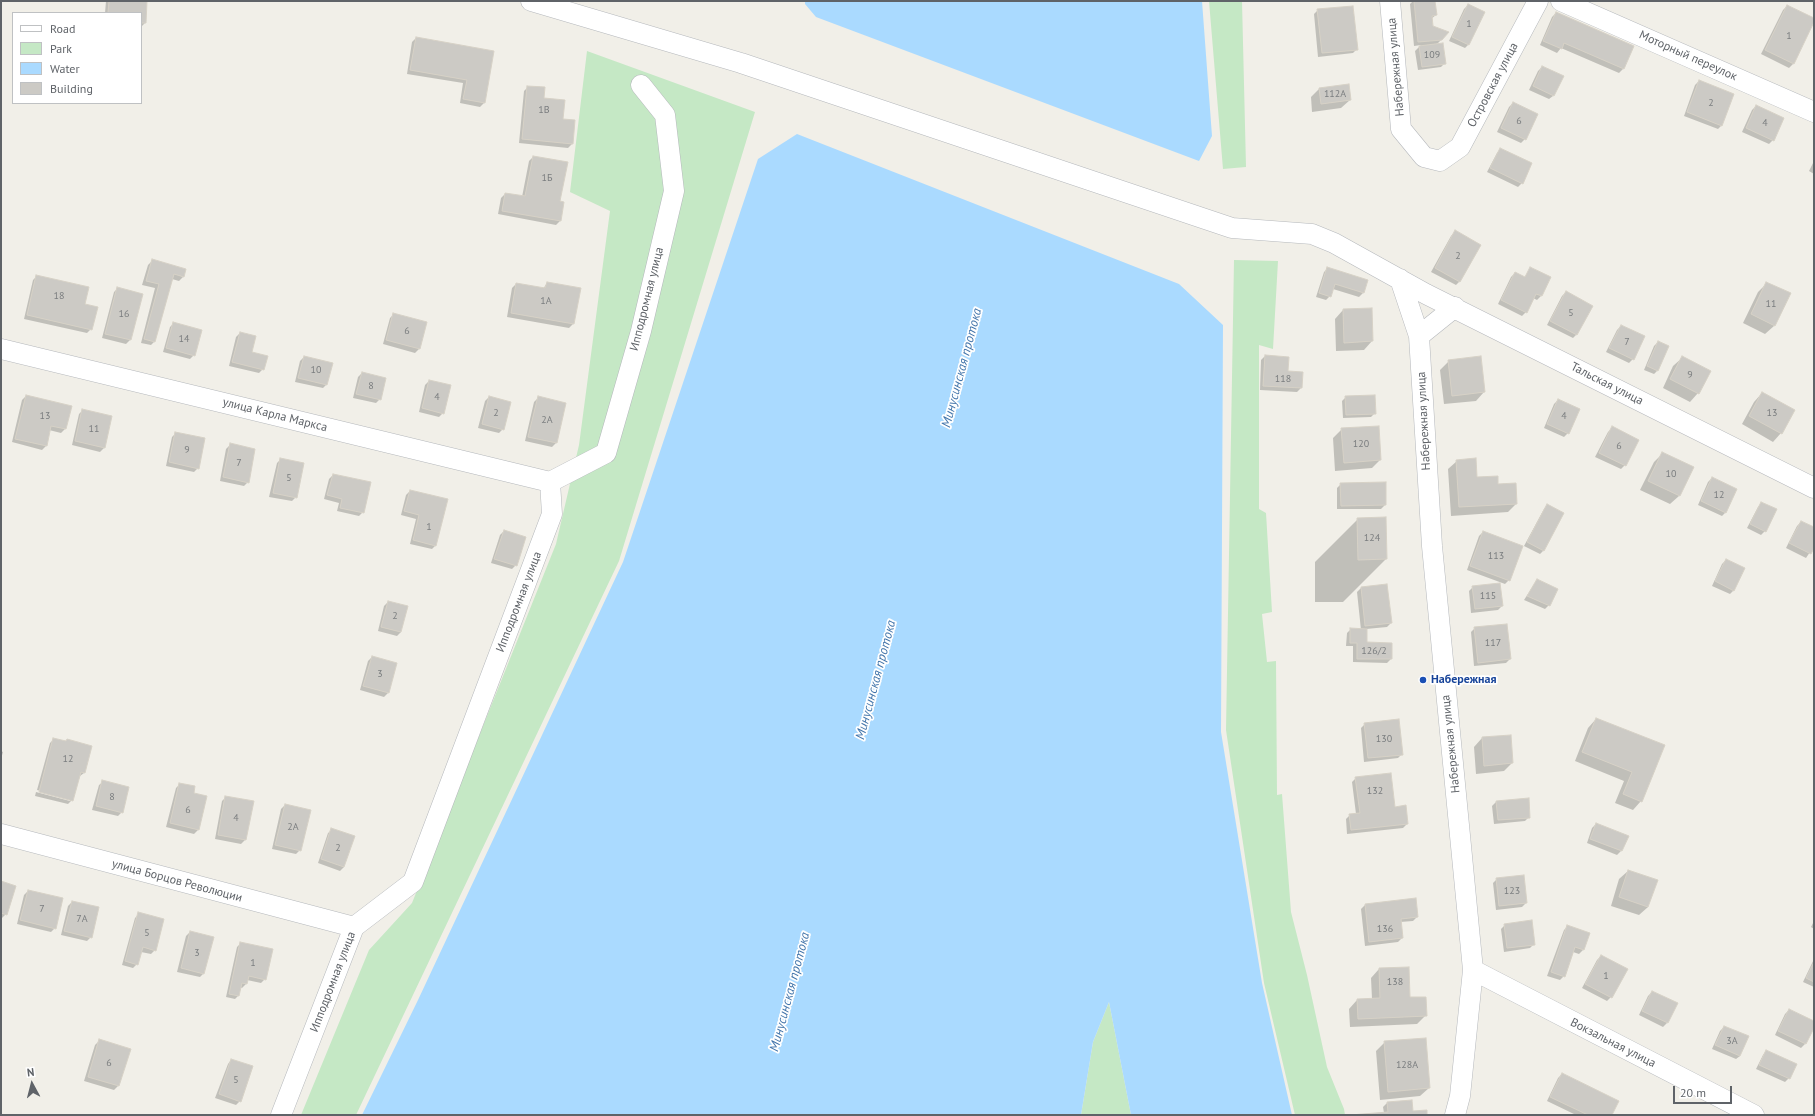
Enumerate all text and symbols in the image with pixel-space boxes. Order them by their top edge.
legend [12,12,142,104]
street label: Набережная улица [1385,17,1407,117]
house number: 1 [1466,18,1472,30]
text: Road [50,21,75,36]
street label: Моторный переулок [1637,28,1739,84]
house number: 1 [1786,30,1792,42]
street label: Островская улица [1465,40,1521,130]
text: Park [50,41,72,56]
house number: 109 [1424,49,1440,61]
text: Water [50,61,80,76]
text: Building [50,81,93,96]
house number: 112А [1324,88,1346,100]
house number: 2 [1708,97,1714,109]
house number: 1В [538,104,550,116]
house number: 6 [1516,115,1522,127]
house number: 4 [1762,117,1768,129]
house number: 1Б [542,172,552,184]
street label: Ипподромная улица [627,246,667,352]
house number: 2 [1455,250,1461,262]
house number: 18 [54,290,64,302]
house number: 1А [540,295,552,307]
house number: 11 [1766,298,1776,310]
water label: Минусинская протока [939,307,985,429]
house number: 5 [1568,307,1574,319]
house number: 16 [119,308,129,320]
house number: 6 [404,325,410,337]
house number: 14 [179,333,189,345]
house number: 7 [1624,336,1630,348]
street label: Тальская улица [1568,360,1646,408]
house number: 10 [311,364,321,376]
house number: 9 [1687,369,1693,381]
street label: Набережная улица [1414,371,1434,471]
house number: 118 [1275,373,1291,385]
house number: 8 [368,380,374,392]
house number: 4 [434,391,440,403]
street label: улица Карла Маркса [221,395,329,435]
house number: 2 [493,407,499,419]
house number: 13 [1767,407,1777,419]
house number: 13 [40,410,50,422]
house number: 4 [1561,410,1567,422]
house number: 2А [541,414,553,426]
house number: 11 [89,423,99,435]
house number: 120 [1353,438,1369,450]
house number: 6 [1616,440,1622,452]
house number: 9 [184,444,190,456]
house number: 7 [236,457,242,469]
house number: 10 [1666,468,1676,480]
house number: 5 [286,472,292,484]
house number: 12 [1714,489,1724,501]
house number: 1 [426,521,432,533]
house number: 124 [1364,532,1380,544]
street label: Ипподромная улица [493,550,545,654]
house number: 113 [1488,550,1504,562]
house number: 115 [1480,590,1496,602]
house number: 2 [392,610,398,622]
water label: Минусинская протока [853,619,899,741]
house number: 117 [1485,637,1501,649]
house number: 126/2 [1361,645,1387,657]
house number: 3 [377,668,383,680]
place label: Набережная [1431,673,1497,687]
marker: Набережная [1418,675,1428,685]
street label: Набережная улица [1439,694,1463,794]
house number: 130 [1376,733,1392,745]
house number: 12 [63,753,73,765]
house number: 132 [1367,785,1383,797]
house number: 8 [109,791,115,803]
house number: 6 [185,804,191,816]
house number: 4 [233,812,239,824]
house number: 2А [287,821,299,833]
house number: 2 [335,842,341,854]
street label: улица Борцов Революции [110,857,244,905]
house number: 123 [1504,885,1520,897]
house number: 7 [39,903,45,915]
house number: 7А [76,913,88,925]
house number: 136 [1377,923,1393,935]
house number: 5 [144,927,150,939]
street label: Ипподромная улица [307,930,359,1034]
water label: Минусинская протока [767,931,813,1053]
house number: 3 [194,947,200,959]
house number: 1 [250,957,256,969]
house number: 1 [1603,970,1609,982]
house number: 138 [1387,976,1403,988]
street label: Вокзальная улица [1568,1015,1658,1071]
house number: 3А [1726,1035,1738,1047]
house number: 6 [106,1057,112,1069]
house number: 128А [1396,1059,1418,1071]
north arrow [12,1064,52,1104]
text: N [26,1065,35,1079]
house number: 5 [233,1074,239,1086]
scale bar [1675,1078,1734,1104]
text: 20 m [1680,1085,1706,1100]

